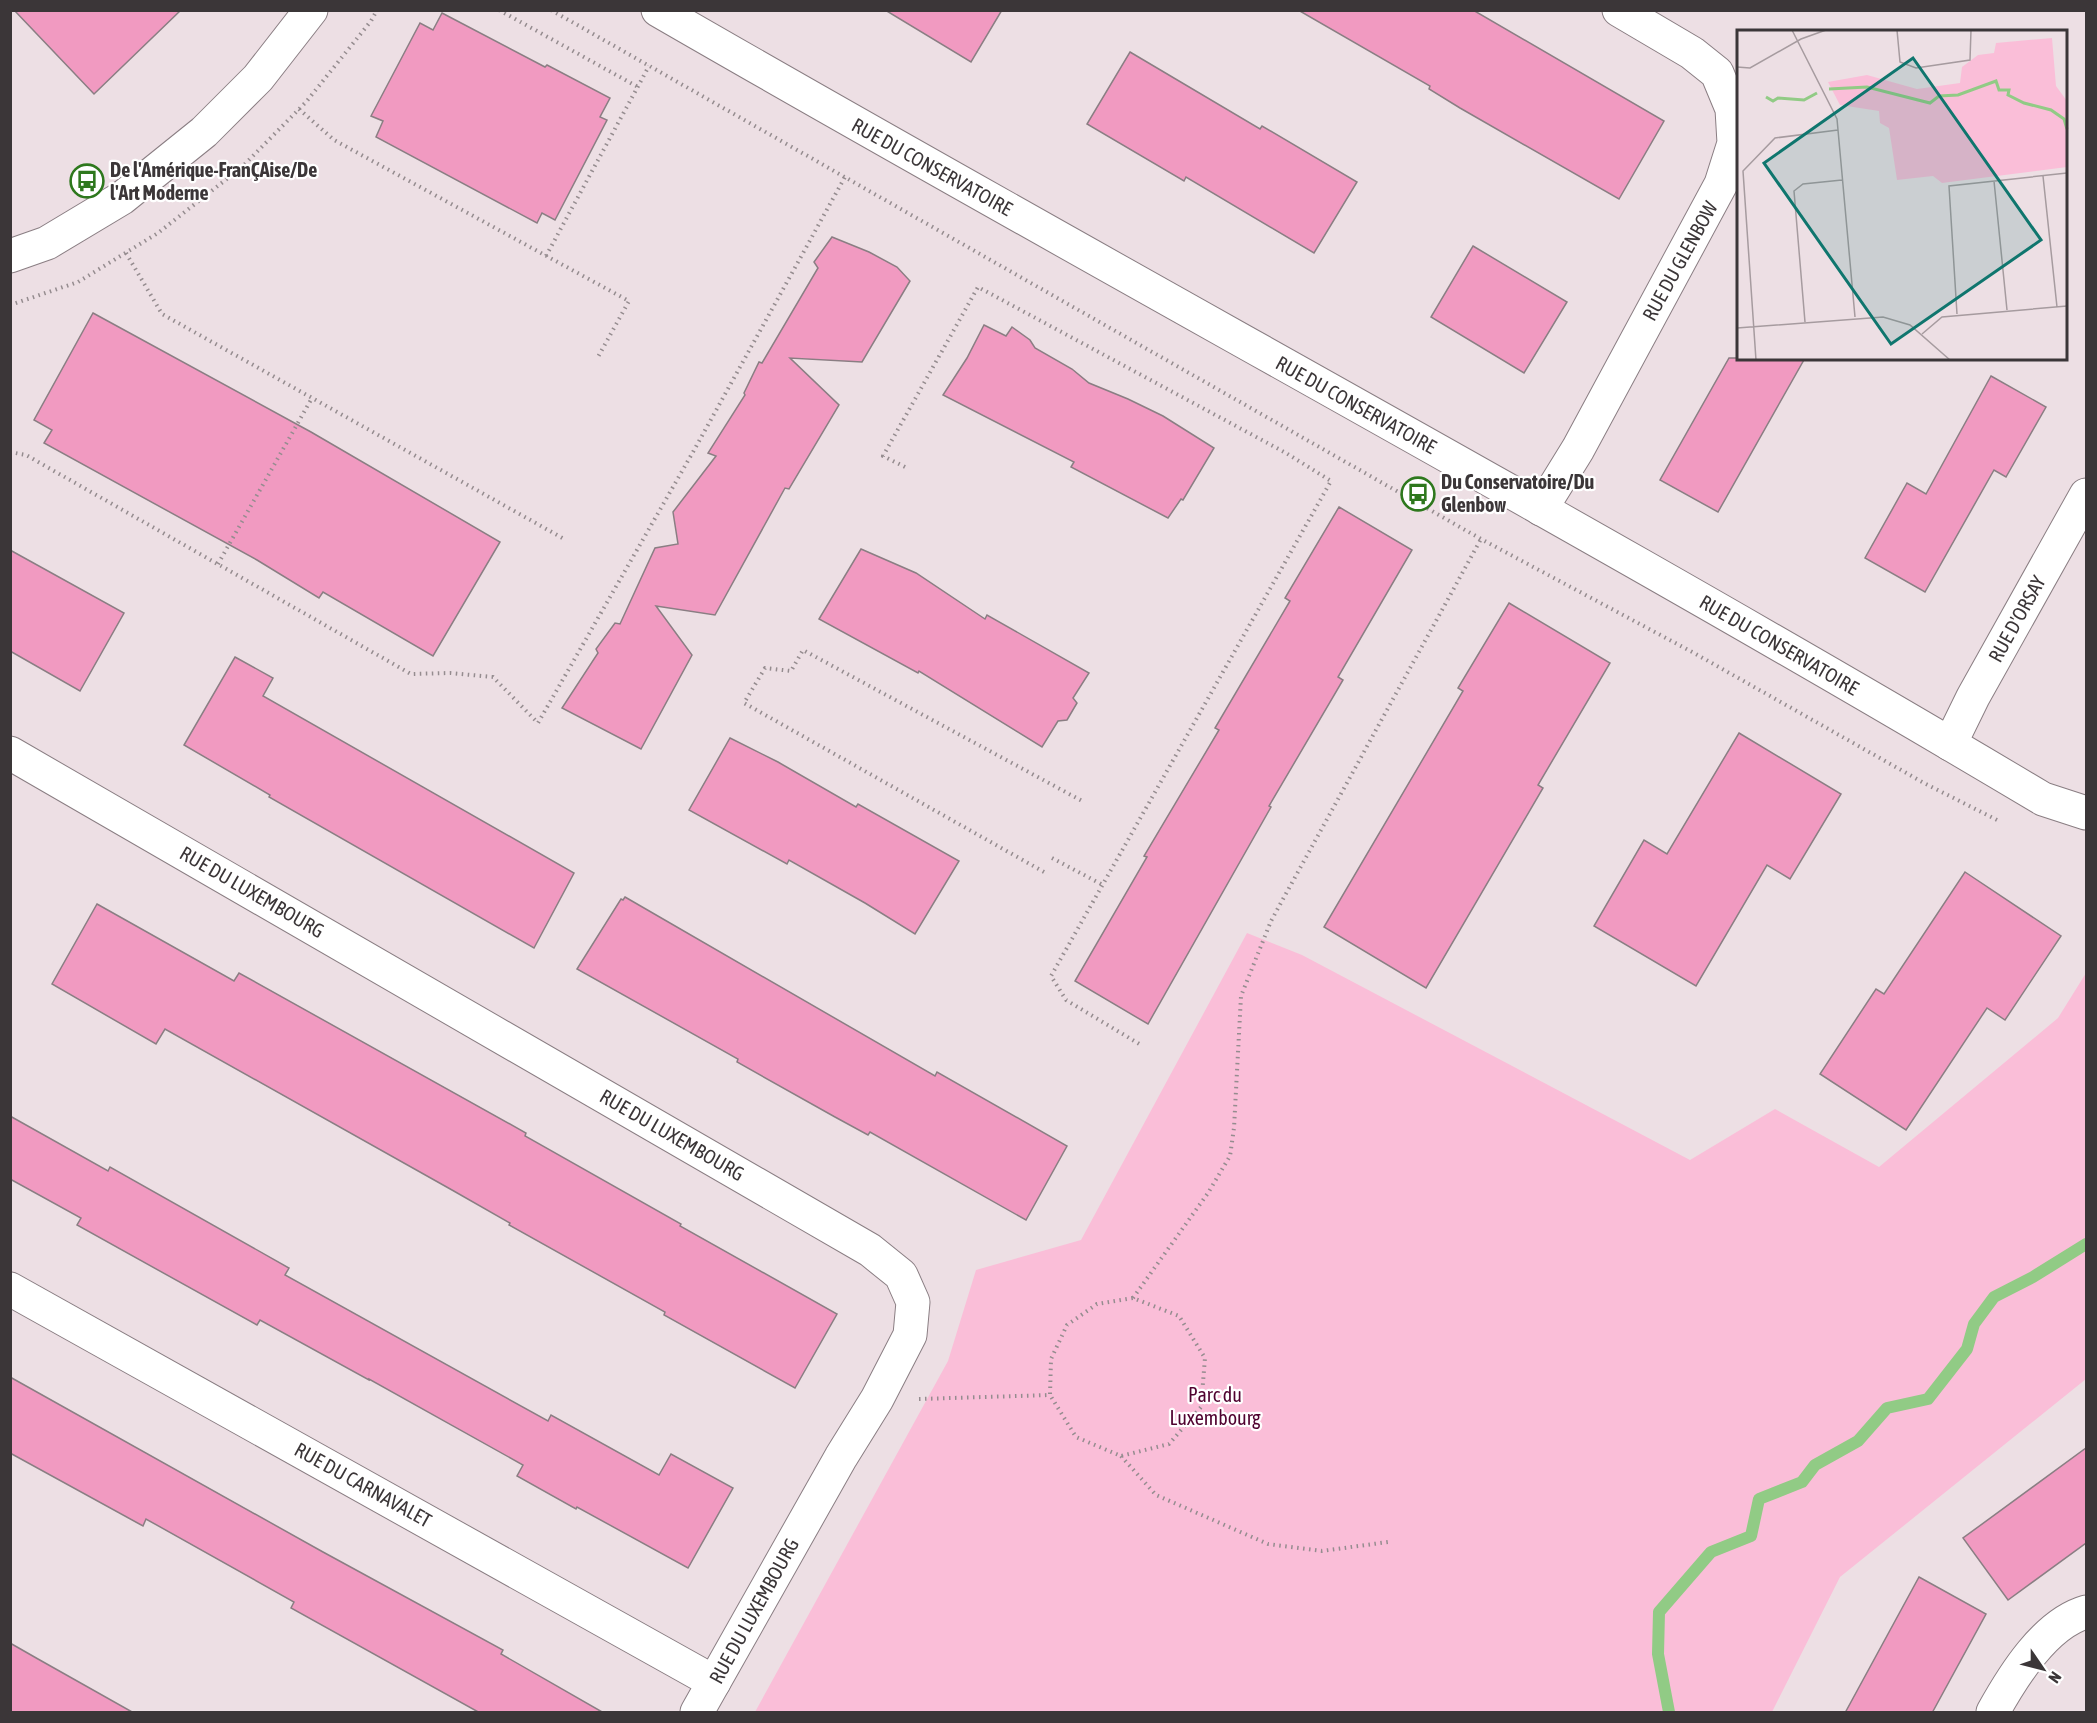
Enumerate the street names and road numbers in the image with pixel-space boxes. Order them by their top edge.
street label: RUE DU CONSERVATOIRE [848,113,1017,220]
street label: RUE DU GLENBOW [1637,197,1722,324]
street label: RUE DU CONSERVATOIRE [1272,351,1441,458]
street label: RUE D'ORSAY [1983,571,2050,666]
street label: RUE DU CONSERVATOIRE [1696,590,1863,700]
street label: RUE DU LUXEMBOURG [176,841,328,942]
street label: RUE DU LUXEMBOURG [596,1084,748,1185]
street label: RUE DU CARNAVALET [291,1437,436,1532]
street label: RUE DU LUXEMBOURG [704,1534,803,1687]

